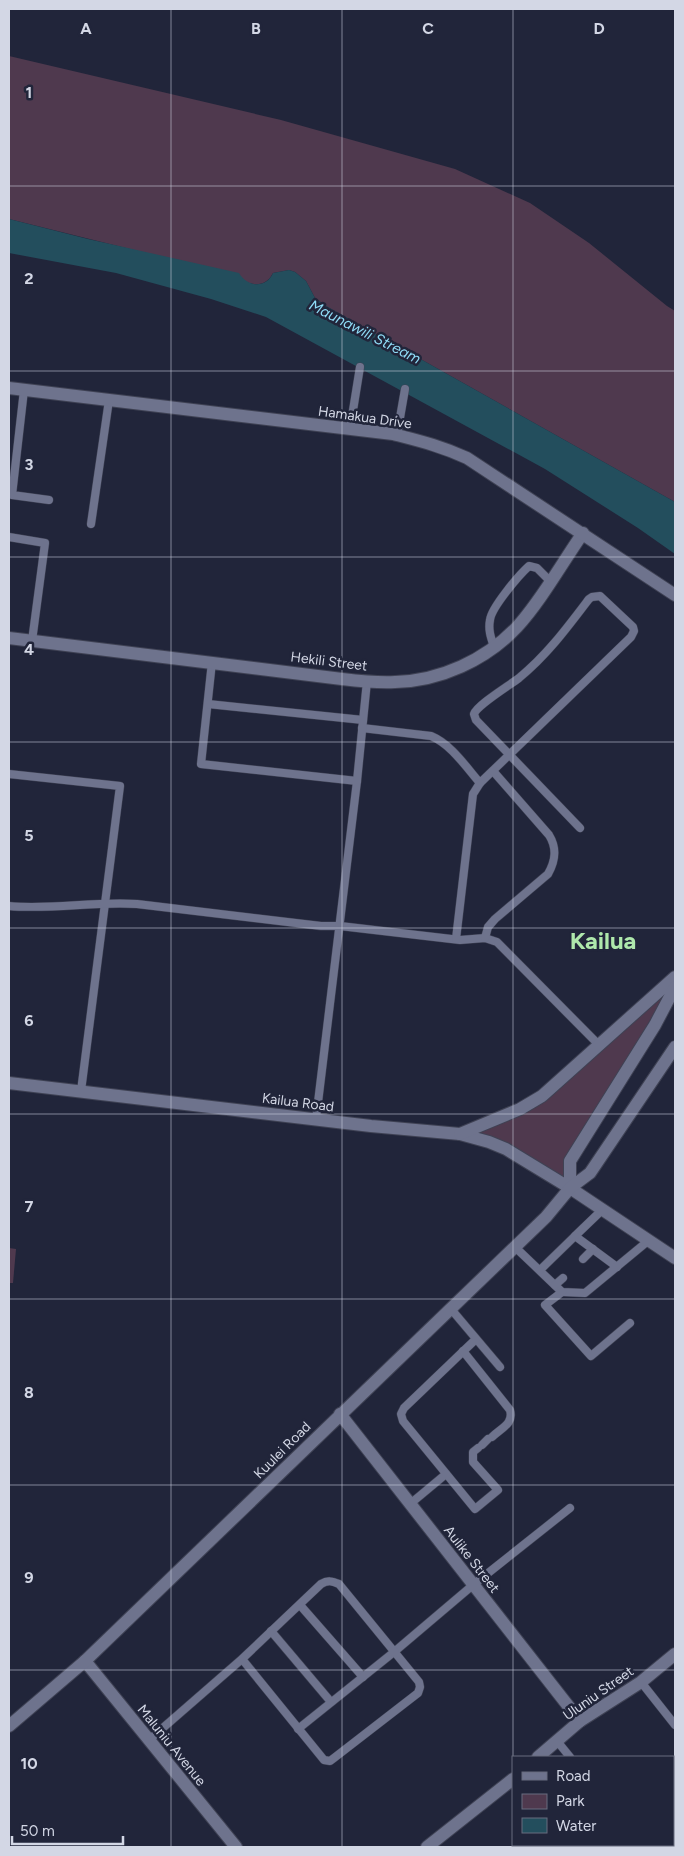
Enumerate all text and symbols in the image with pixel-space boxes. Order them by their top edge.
text: A [80,19,92,38]
text: B [251,19,261,38]
text: C [422,19,434,38]
text: D [593,19,605,38]
text: 1 [26,83,32,102]
text: 2 [24,269,34,288]
water label: Maunawili Stream [306,296,424,368]
street label: Hamakua Drive [317,403,413,433]
text: 3 [25,455,34,474]
text: 4 [24,640,34,659]
street label: Hekili Street [290,648,368,675]
text: 5 [24,826,34,845]
district label: Kailua [570,926,636,955]
text: 6 [24,1011,34,1030]
street label: Kailua Road [261,1090,335,1115]
text: 7 [25,1197,34,1216]
text: 8 [24,1383,34,1402]
street label: Kuulei Road [250,1418,314,1482]
street label: Aulike Street [440,1522,503,1596]
text: 9 [24,1568,34,1587]
street label: Uluniu Street [560,1663,637,1724]
street label: Maluniu Avenue [134,1701,210,1790]
text: 10 [20,1754,38,1773]
legend [512,1756,674,1846]
text: Road [556,1767,591,1785]
text: Park [556,1792,585,1810]
scale bar [12,1814,124,1846]
text: Water [556,1817,596,1835]
text: 50 m [20,1822,55,1840]

